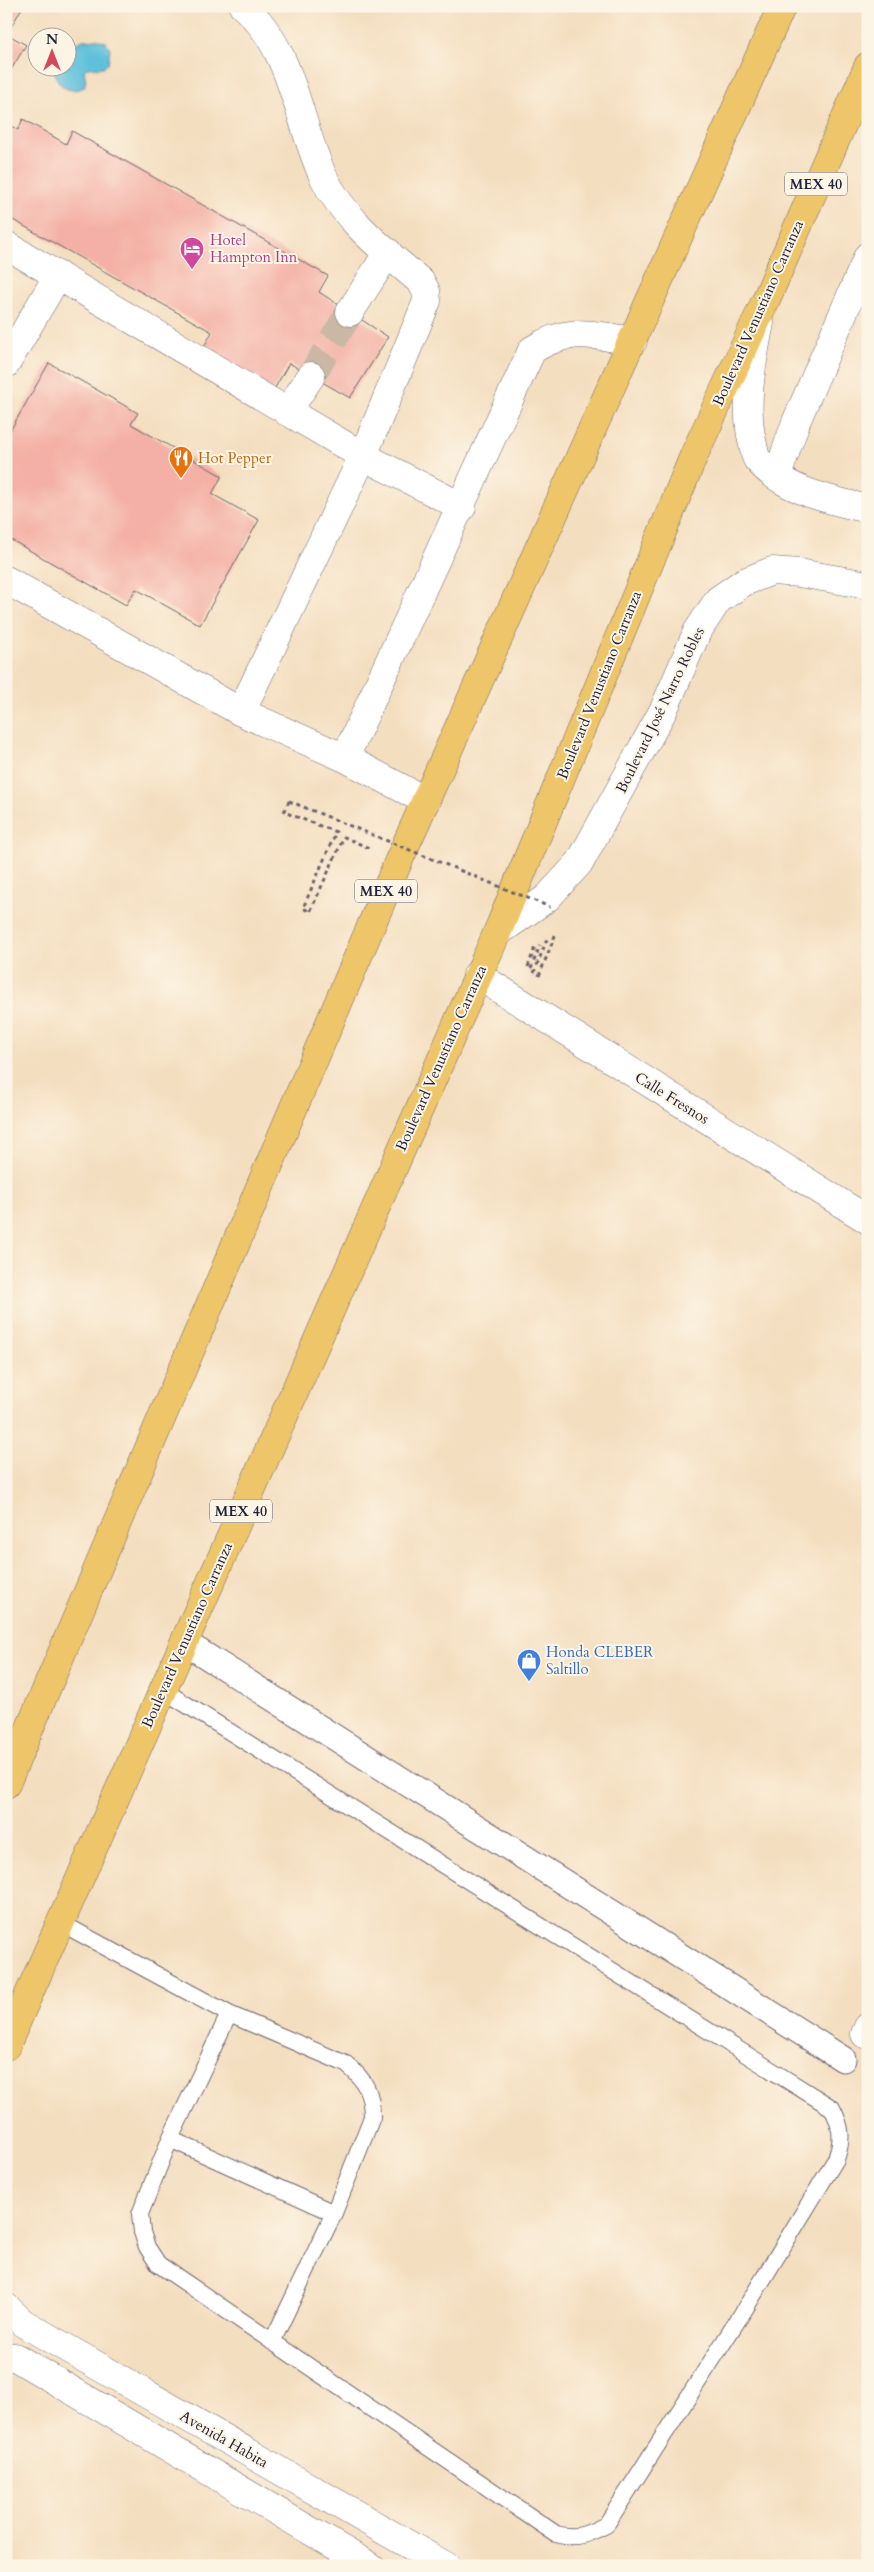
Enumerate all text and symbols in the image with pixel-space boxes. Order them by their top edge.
north arrow [28,28,78,78]
text: N [46,30,58,49]
road number: MEX 40 [785,172,847,195]
street label: Boulevard Venustiano Carranza [708,216,808,409]
place label: Hotel Hampton Inn [210,230,298,267]
hotel icon: Hotel Hampton Inn [179,236,205,270]
restaurant icon: Hot Pepper [168,445,194,479]
place label: Hot Pepper [198,448,272,468]
street label: Boulevard Venustiano Carranza [552,587,646,782]
street label: Boulevard José Narro Robles [611,624,709,796]
road number: MEX 40 [355,879,417,902]
street label: Boulevard Venustiano Carranza [391,961,491,1154]
street label: Calle Fresnos [631,1067,713,1129]
road number: MEX 40 [210,1500,272,1522]
street label: Boulevard Venustiano Carranza [137,1538,237,1731]
place label: Honda CLEBER Saltillo [546,1642,654,1679]
shop icon: Honda CLEBER Saltillo [516,1648,542,1682]
street label: Avenida Habita [176,2406,272,2473]

